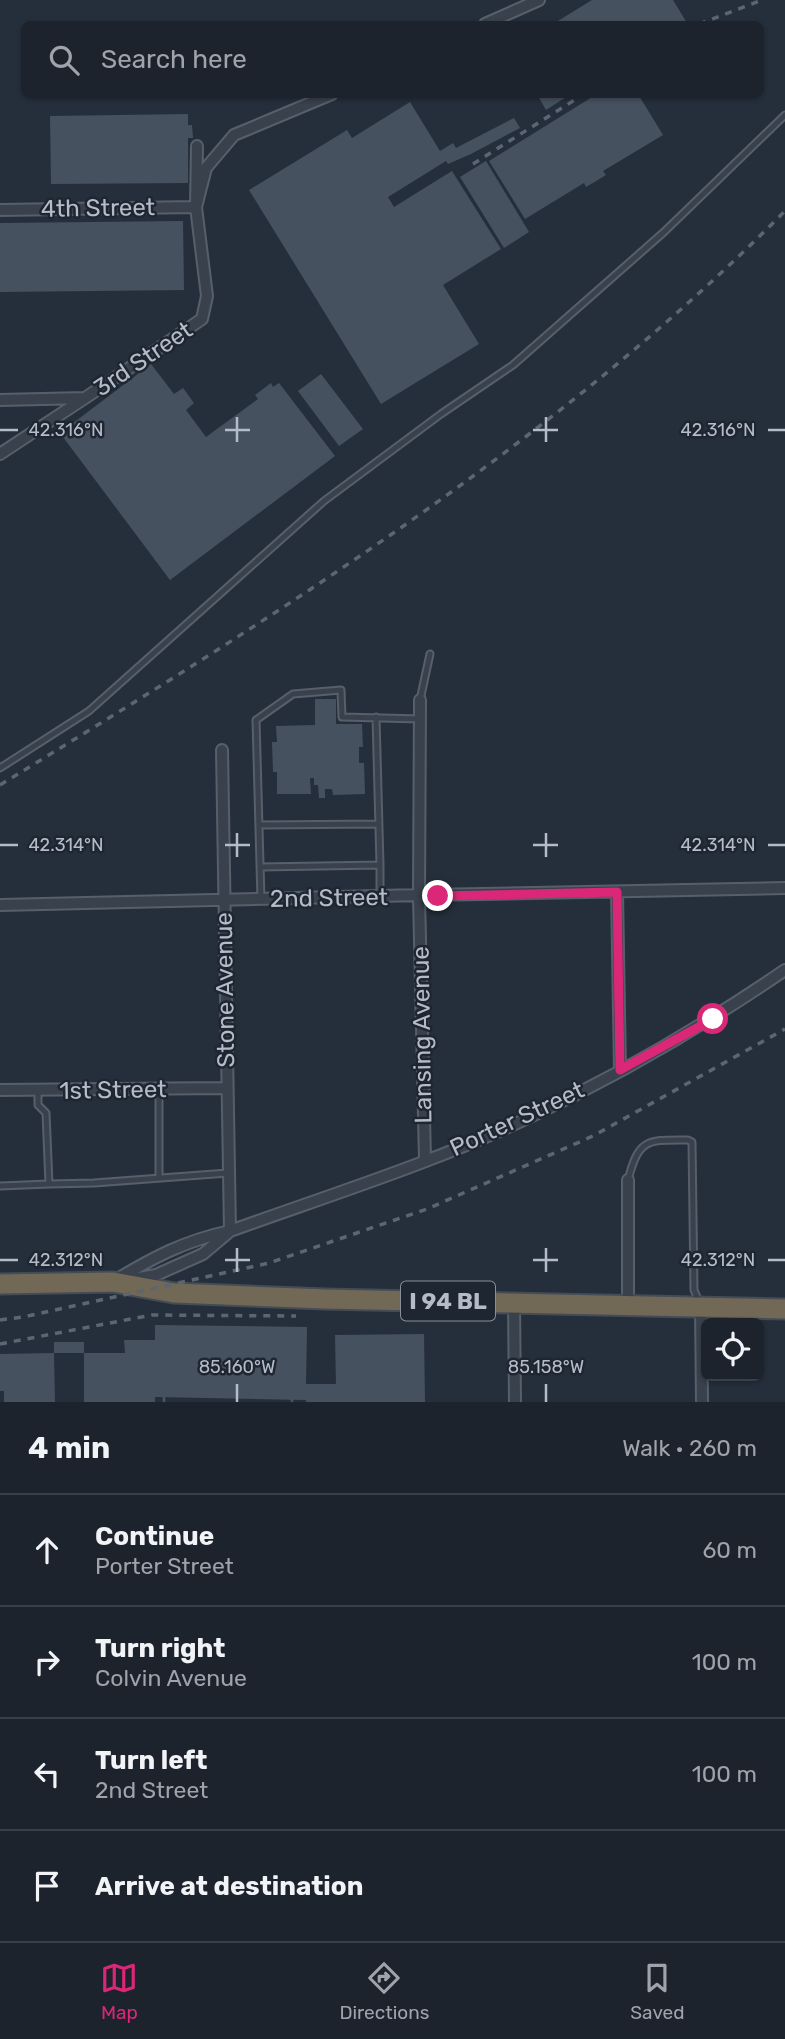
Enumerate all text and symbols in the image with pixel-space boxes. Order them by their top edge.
search box [21,21,764,98]
icon: search [45,41,83,79]
text: Search here [101,44,247,75]
street label: 4th Street [41,193,155,223]
street label: 3rd Street [88,316,198,402]
text: 42.316°N [29,419,103,441]
text: 42.316°N [681,419,755,441]
text: 42.314°N [28,834,104,856]
text: 42.314°N [680,834,756,856]
route end [422,880,453,911]
street label: 2nd Street [270,883,388,913]
street label: Stone Avenue [210,912,240,1068]
street label: Lansing Avenue [406,946,438,1124]
route start [697,1003,728,1034]
street label: 1st Street [59,1075,167,1105]
street label: Porter Street [445,1076,589,1162]
text: 42.312°N [29,1249,103,1271]
text: 42.312°N [681,1249,755,1271]
road number: I 94 BL [401,1282,495,1320]
map controls [701,1318,764,1381]
button: locate [701,1318,764,1381]
text: 85.160°W [199,1356,275,1378]
text: 85.158°W [508,1356,584,1378]
text: 4 min [28,1430,110,1466]
text: Walk · 260 m [622,1434,757,1462]
text: Continue [95,1521,214,1552]
icon: ahead [28,1531,66,1569]
text: 60 m [702,1536,757,1564]
text: Porter Street [95,1552,234,1580]
text: Turn right [95,1633,225,1664]
icon: right [28,1643,66,1681]
text: 100 m [692,1648,757,1676]
text: Colvin Avenue [95,1664,247,1692]
text: Turn left [95,1745,207,1776]
icon: left [28,1755,66,1793]
text: 100 m [692,1760,757,1788]
text: 2nd Street [95,1776,208,1804]
icon: arrive [28,1867,66,1905]
text: Arrive at destination [95,1871,363,1902]
tab: Map [100,1959,138,2024]
tab: Directions [339,1959,429,2024]
tab: Saved [630,1959,685,2024]

